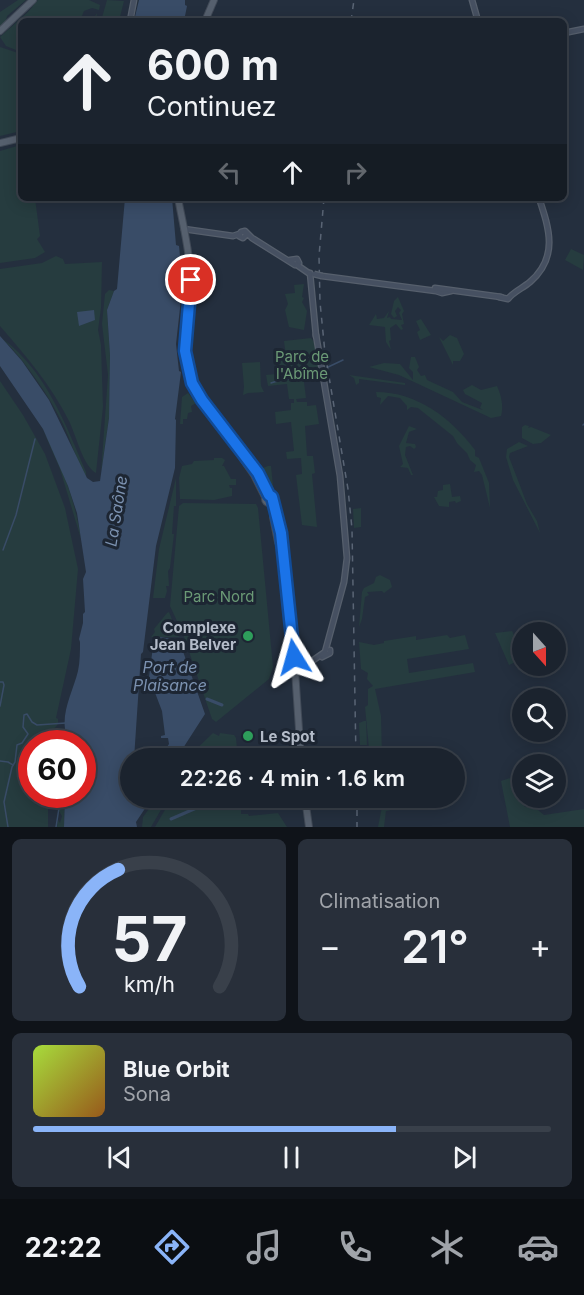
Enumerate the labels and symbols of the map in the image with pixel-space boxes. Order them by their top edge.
pin [165,254,216,305]
park label: Parc de l'Abîme [275,347,329,383]
water label: La Saône [101,474,131,548]
park label: Parc Nord [183,587,255,606]
place label: Complexe Jean Belver [150,618,236,654]
north arrow [512,622,566,676]
position arrow [262,625,326,689]
marker: Complexe Jean Belver [241,629,255,643]
water label: Port de Plaisance [133,657,207,695]
place label: Le Spot [260,727,315,746]
marker: Le Spot [241,729,255,743]
speed limit sign: 60 [18,730,96,808]

